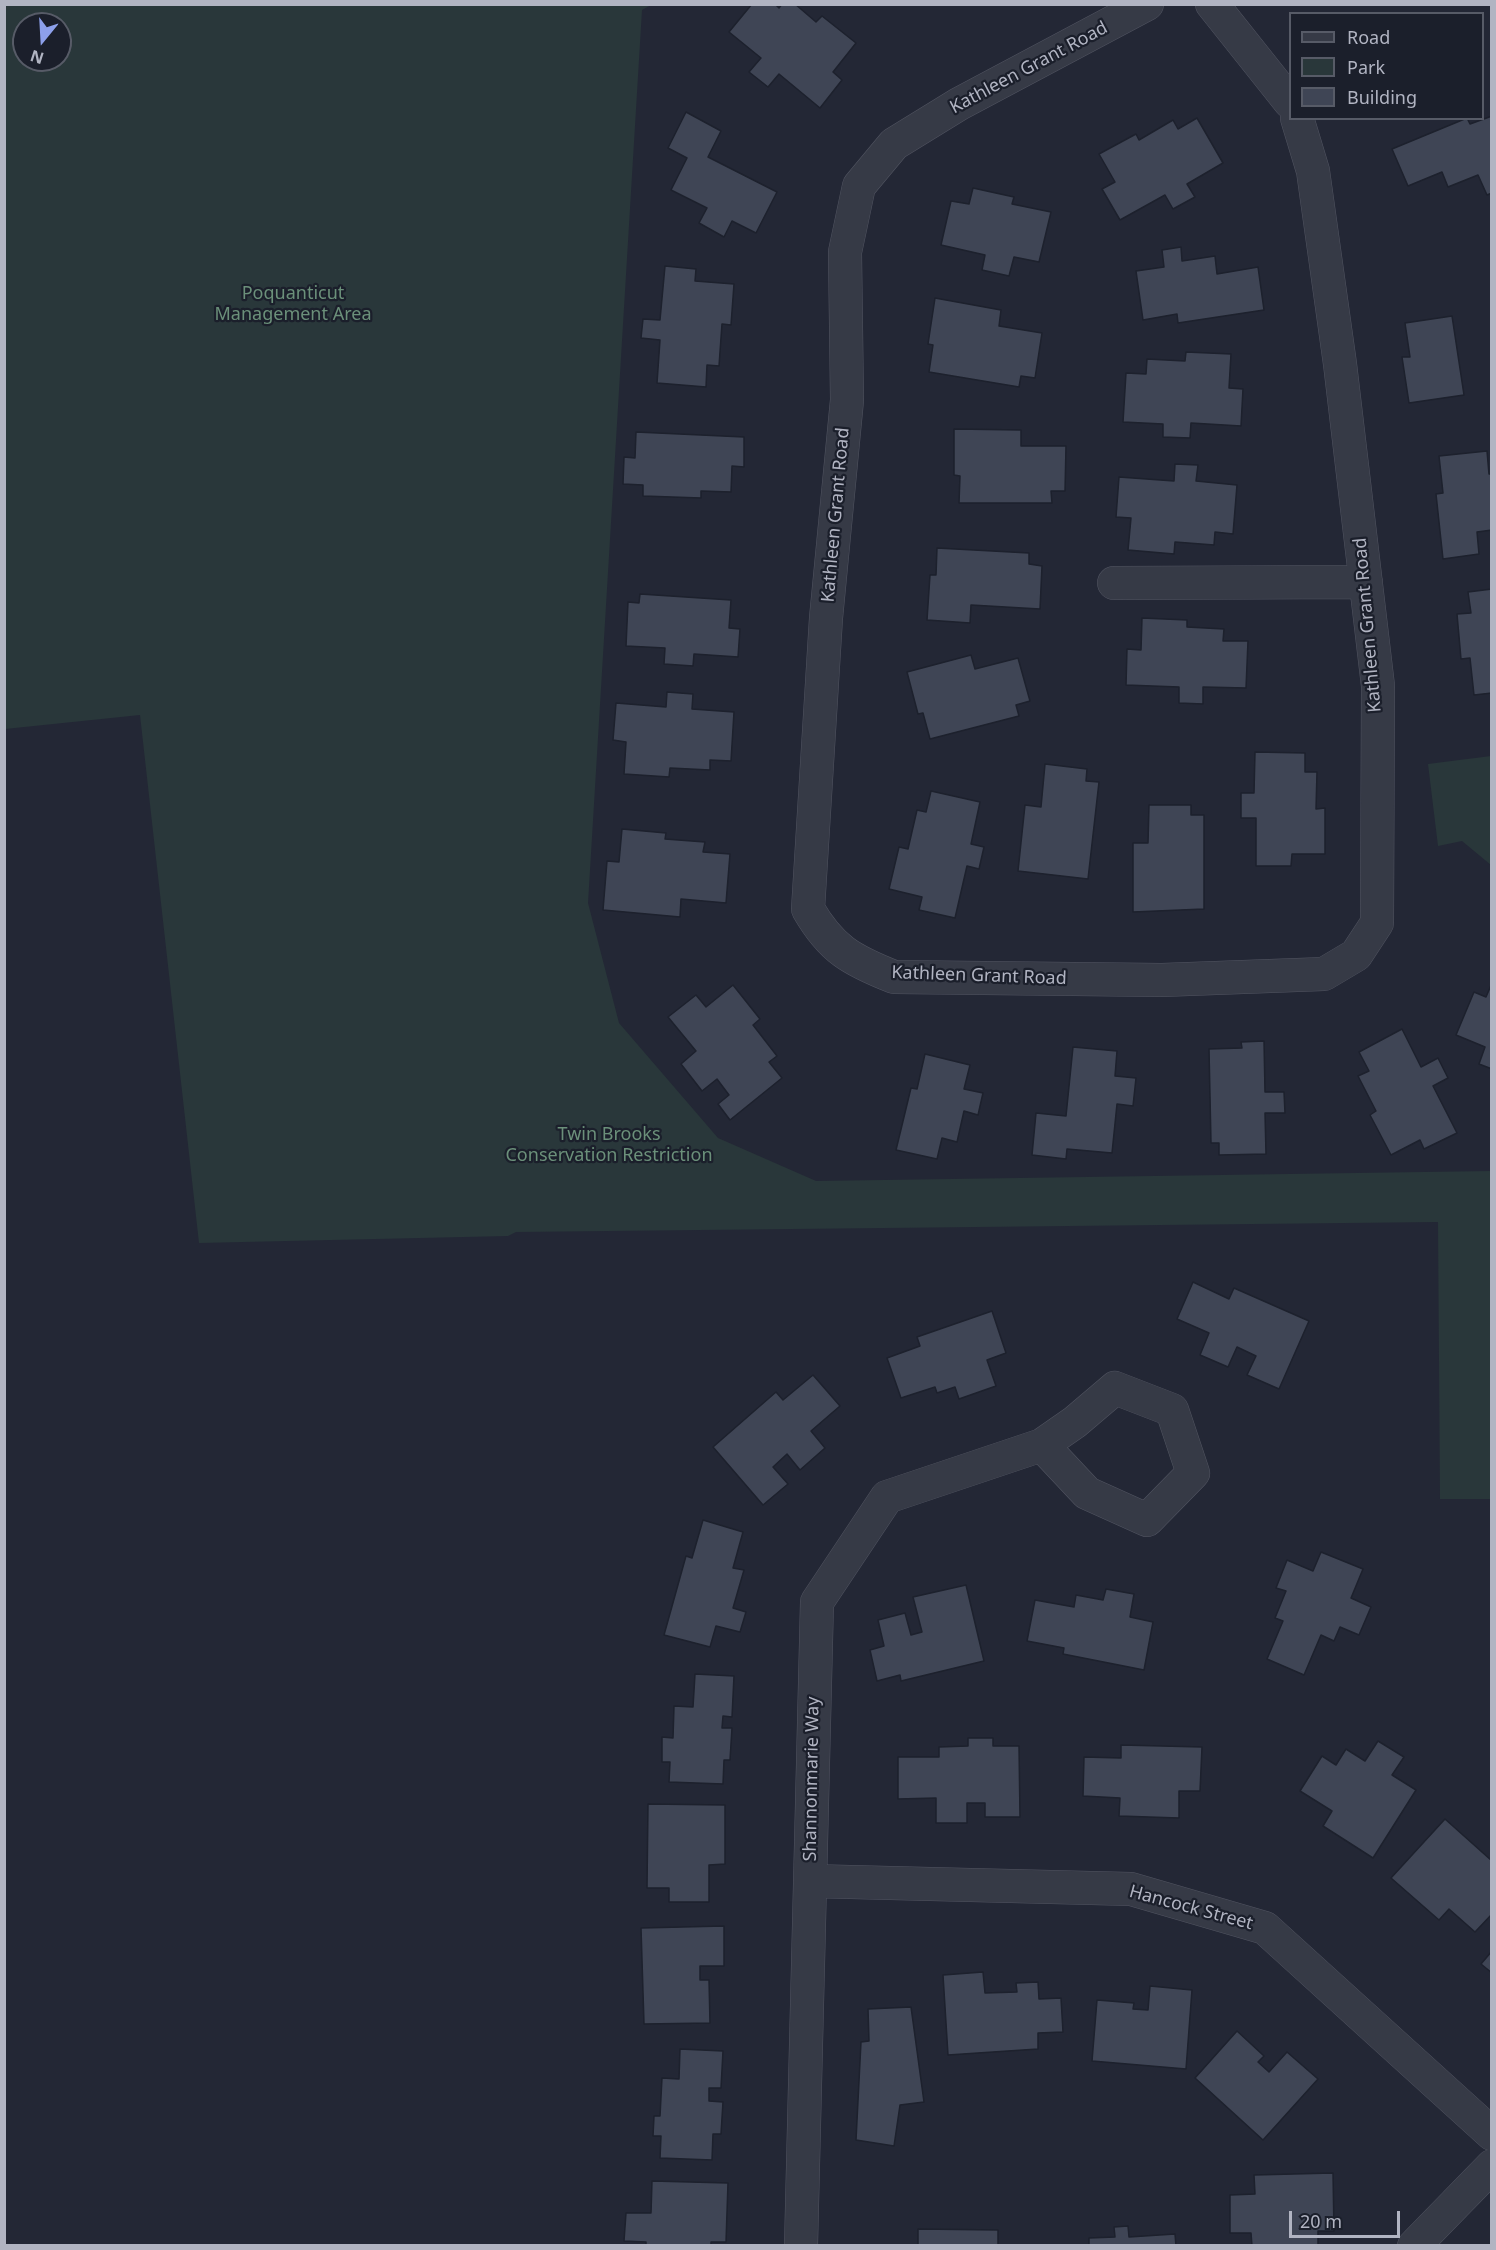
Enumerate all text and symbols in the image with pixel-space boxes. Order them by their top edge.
north arrow [12,12,72,72]
legend [1289,12,1484,120]
street label: Kathleen Grant Road [946,17,1112,119]
text: Road [1347,25,1390,49]
text: N [27,45,47,70]
text: Park [1347,55,1385,79]
text: Building [1347,85,1417,109]
park label: Poquanticut Management Area [215,283,371,326]
street label: Kathleen Grant Road [818,427,854,603]
street label: Kathleen Grant Road [1350,537,1386,713]
street label: Kathleen Grant Road [891,962,1067,990]
park label: Twin Brooks Conservation Restriction [505,1124,713,1166]
street label: Shannonmarie Way [800,1696,824,1862]
street label: Hancock Street [1127,1881,1255,1935]
scale bar [1292,2199,1403,2237]
text: 20 m [1300,2209,1342,2233]

